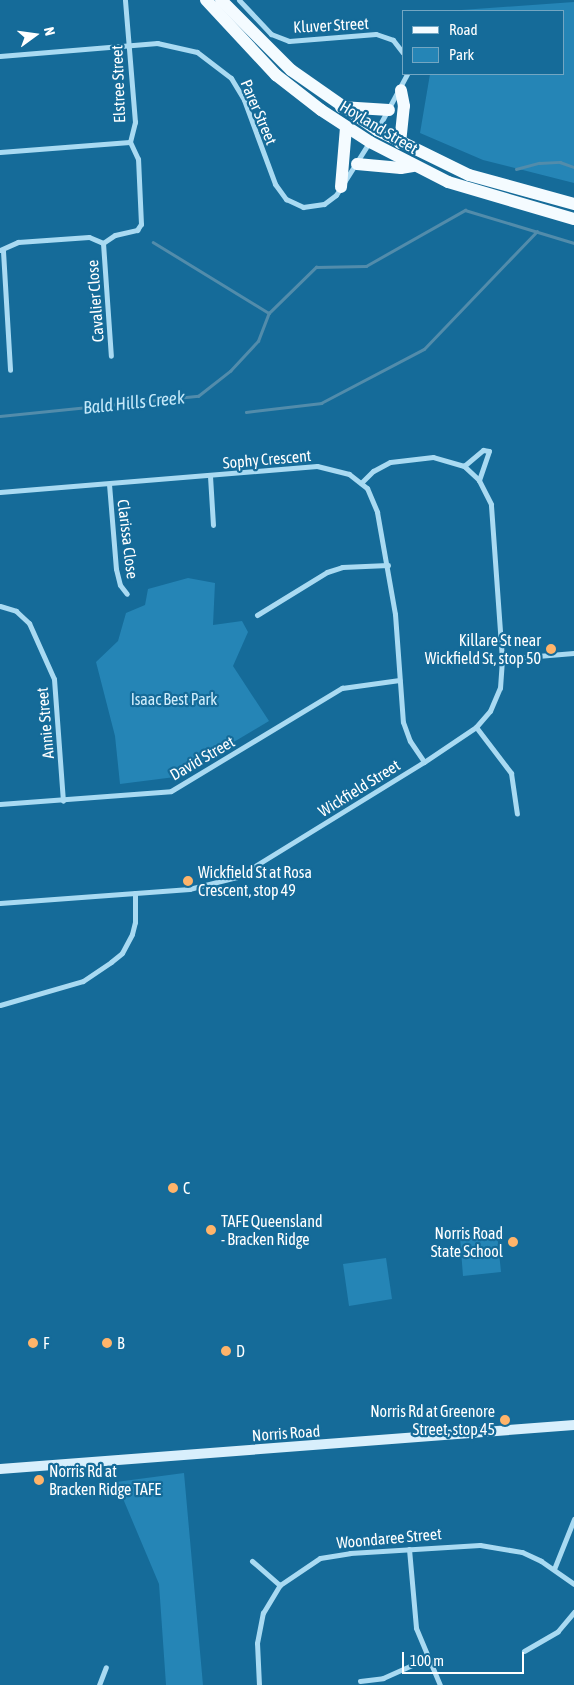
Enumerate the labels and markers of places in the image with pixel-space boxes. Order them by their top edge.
place label: Killare St near Wickfield St, stop 50 [425,630,541,668]
marker: Killare St near Wickfield St, stop 50 [545,643,557,655]
place label: Wickfield St at Rosa Crescent, stop 49 [198,862,312,900]
marker: Wickfield St at Rosa Crescent, stop 49 [182,875,194,887]
place label: C [183,1178,190,1198]
marker: C [167,1182,179,1194]
place label: TAFE Queensland - Bracken Ridge [221,1211,323,1249]
place label: Norris Road State School [431,1223,503,1261]
marker: TAFE Queensland - Bracken Ridge [205,1224,217,1236]
marker: Norris Road State School [507,1236,519,1248]
place label: F [43,1333,49,1353]
place label: B [117,1333,125,1353]
marker: F [27,1337,39,1349]
marker: B [101,1337,113,1349]
place label: D [236,1341,245,1361]
marker: D [220,1345,232,1357]
place label: Norris Rd at Greenore Street, stop 45 [370,1401,495,1439]
marker: Norris Rd at Greenore Street, stop 45 [499,1414,511,1426]
place label: Norris Rd at Bracken Ridge TAFE [49,1461,161,1499]
marker: Norris Rd at Bracken Ridge TAFE [33,1474,45,1486]

